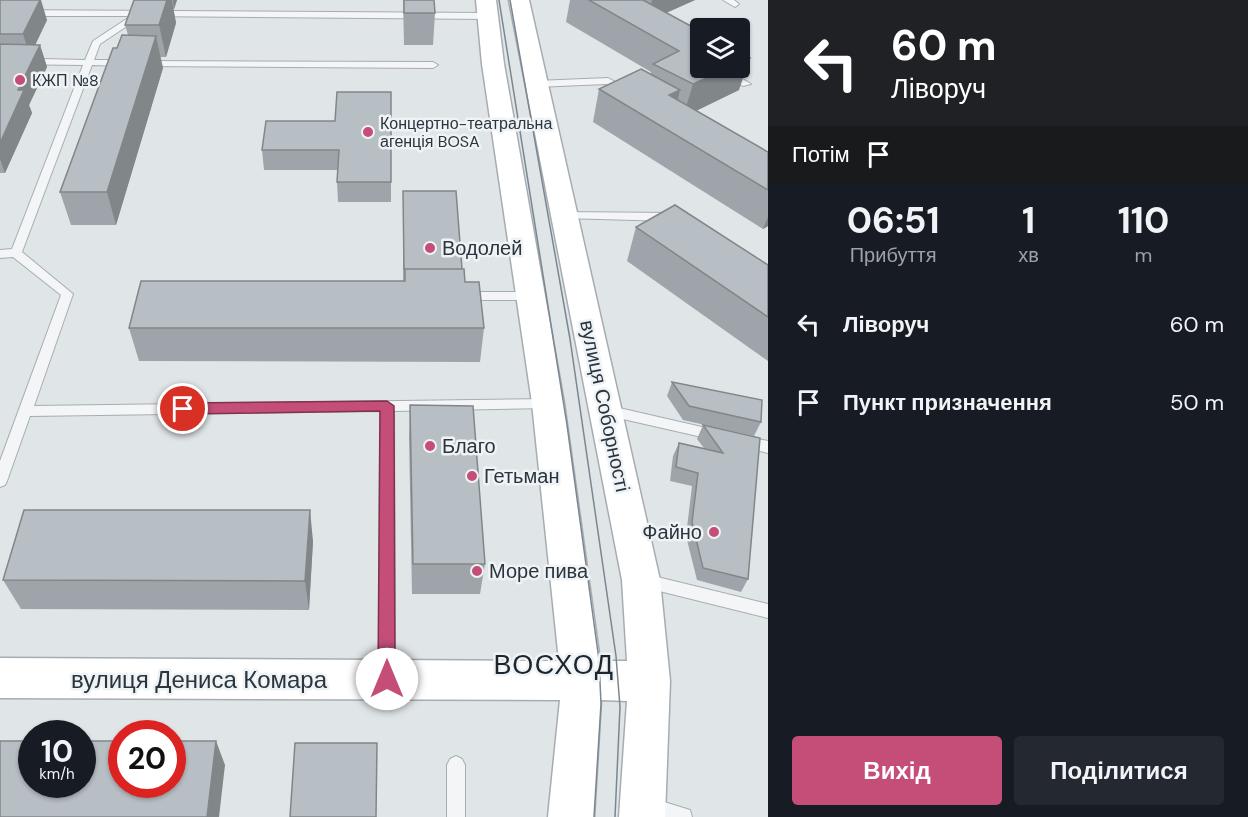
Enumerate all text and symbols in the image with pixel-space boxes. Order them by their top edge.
map controls [690,18,750,78]
button: layers [690,18,750,78]
text: 60 m [891,18,997,73]
icon: left [792,24,870,102]
place label: КЖП №8 [32,70,99,91]
text: Ліворуч [891,71,986,106]
marker: КЖП №8 [13,73,27,87]
place label: Концертно-театральна агенція BOSA [380,113,552,152]
marker: Концертно-театральна агенція BOSA [361,125,375,139]
icon: arrive [862,138,895,171]
text: Потім [792,140,850,169]
text: 06:51 [847,197,940,244]
text: 1 [1022,197,1035,244]
text: 110 [1118,197,1169,244]
place label: Водолей [442,235,522,261]
marker: Водолей [423,241,437,255]
text: Прибуття [850,242,937,268]
text: хв [1018,242,1039,268]
text: m [1135,242,1152,268]
icon: left [792,308,825,341]
text: Ліворуч [843,310,929,339]
text: 60 m [1170,310,1224,339]
street label: вулиця Соборності [574,318,636,494]
pin [157,383,208,434]
icon: arrive [792,386,825,419]
text: Пункт призначення [843,388,1052,417]
text: 50 m [1170,388,1224,417]
icon: arrive [166,392,199,425]
place label: Благо [442,433,496,459]
marker: Благо [423,439,437,453]
place label: Гетьман [484,463,559,489]
marker: Гетьман [465,469,479,483]
place label: Файно [642,519,702,545]
marker: Файно [707,525,721,539]
place label: Море пива [489,558,589,584]
marker: Море пива [470,564,484,578]
position arrow [355,647,419,711]
district label: ВОСХОД [494,647,614,682]
street label: вулиця Дениса Комара [71,664,328,695]
speed limit sign: 20 [108,720,186,798]
text: 10 [41,732,73,771]
button: Вихід [792,736,1002,805]
button: Поділитися [1014,736,1224,805]
text: km/h [39,764,75,784]

